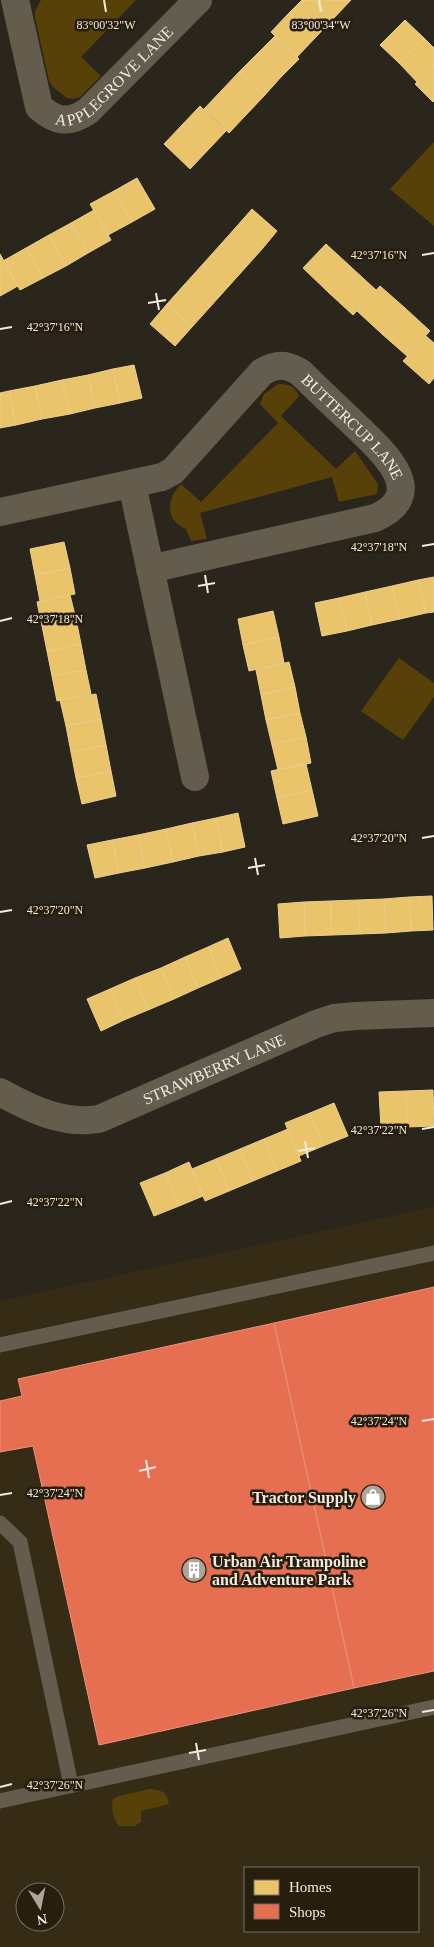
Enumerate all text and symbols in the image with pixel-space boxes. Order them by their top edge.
text: 83°00'32"W [76,18,136,32]
text: 83°00'34"W [291,18,351,32]
street label: APPLEGROVE LANE [54,22,176,129]
text: 42°37'16"N [351,248,408,262]
text: 42°37'16"N [27,320,84,334]
street label: BUTTERCUP LANE [299,370,407,482]
text: 42°37'18"N [351,540,408,554]
text: 42°37'18"N [27,612,84,626]
text: 42°37'20"N [351,831,408,845]
text: 42°37'20"N [27,903,84,917]
street label: STRAWBERRY LANE [140,1030,287,1107]
text: 42°37'22"N [351,1123,408,1137]
text: 42°37'22"N [27,1195,84,1209]
text: 42°37'24"N [351,1414,408,1428]
shop icon: Tractor Supply [360,1484,386,1510]
text: 42°37'24"N [27,1486,84,1500]
place label: Tractor Supply [252,1489,356,1507]
place label: Urban Air Trampoline and Adventure Park [212,1553,366,1588]
building icon: Urban Air Trampoline and Adventure Park [181,1557,207,1583]
text: 42°37'26"N [351,1706,408,1720]
text: 42°37'26"N [27,1778,84,1792]
legend [244,1867,419,1932]
text: Homes [289,1879,332,1895]
north arrow [15,1882,65,1932]
text: Shops [289,1904,326,1920]
text: N [36,1911,48,1928]

